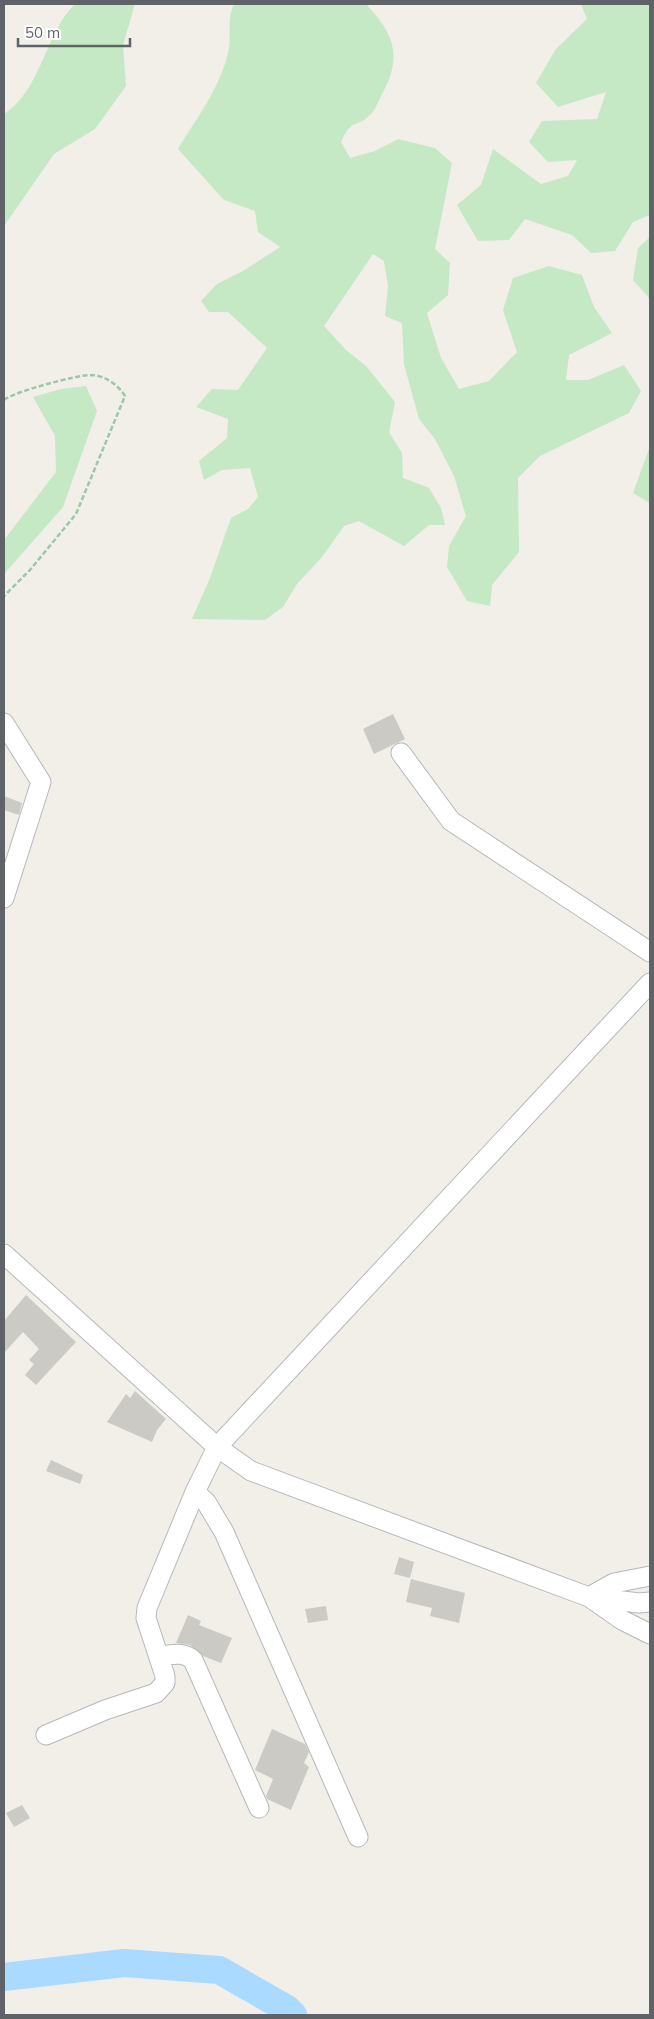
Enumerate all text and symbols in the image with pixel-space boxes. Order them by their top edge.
scale bar [18,15,130,47]
text: 50 m [25,23,60,42]

